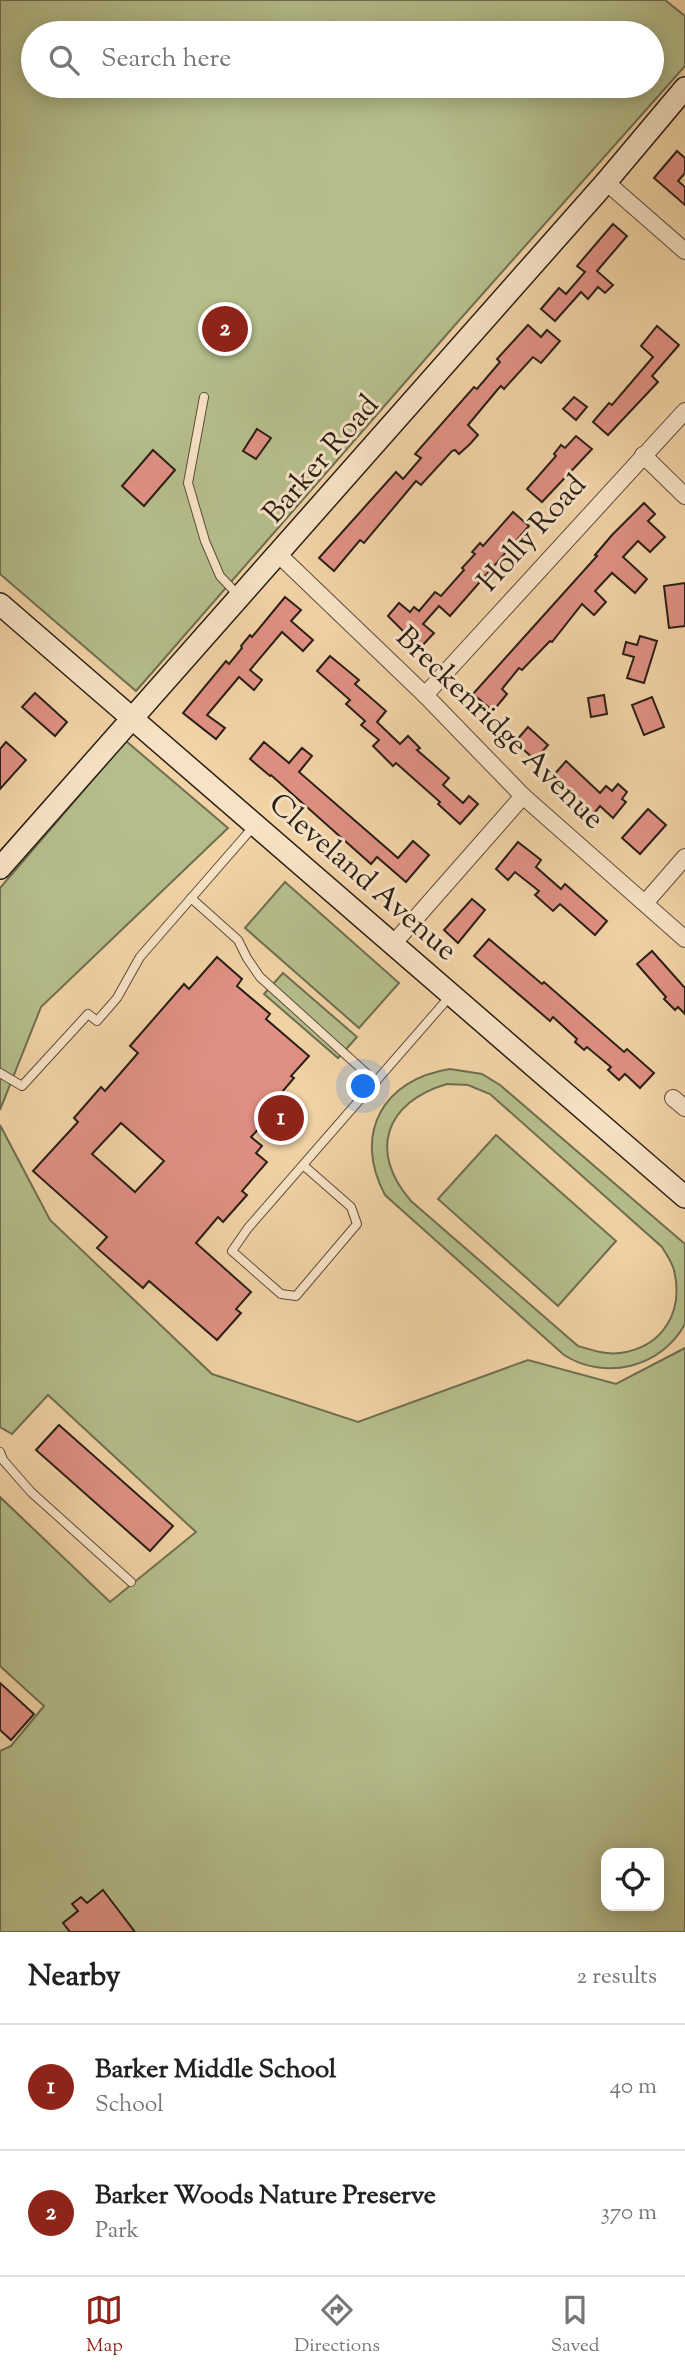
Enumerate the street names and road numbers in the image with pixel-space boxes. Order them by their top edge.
street label: Barker Road [254,386,390,534]
street label: Holly Road [468,466,598,602]
street label: Breckenridge Avenue [385,618,613,840]
street label: Cleveland Avenue [258,784,466,972]

